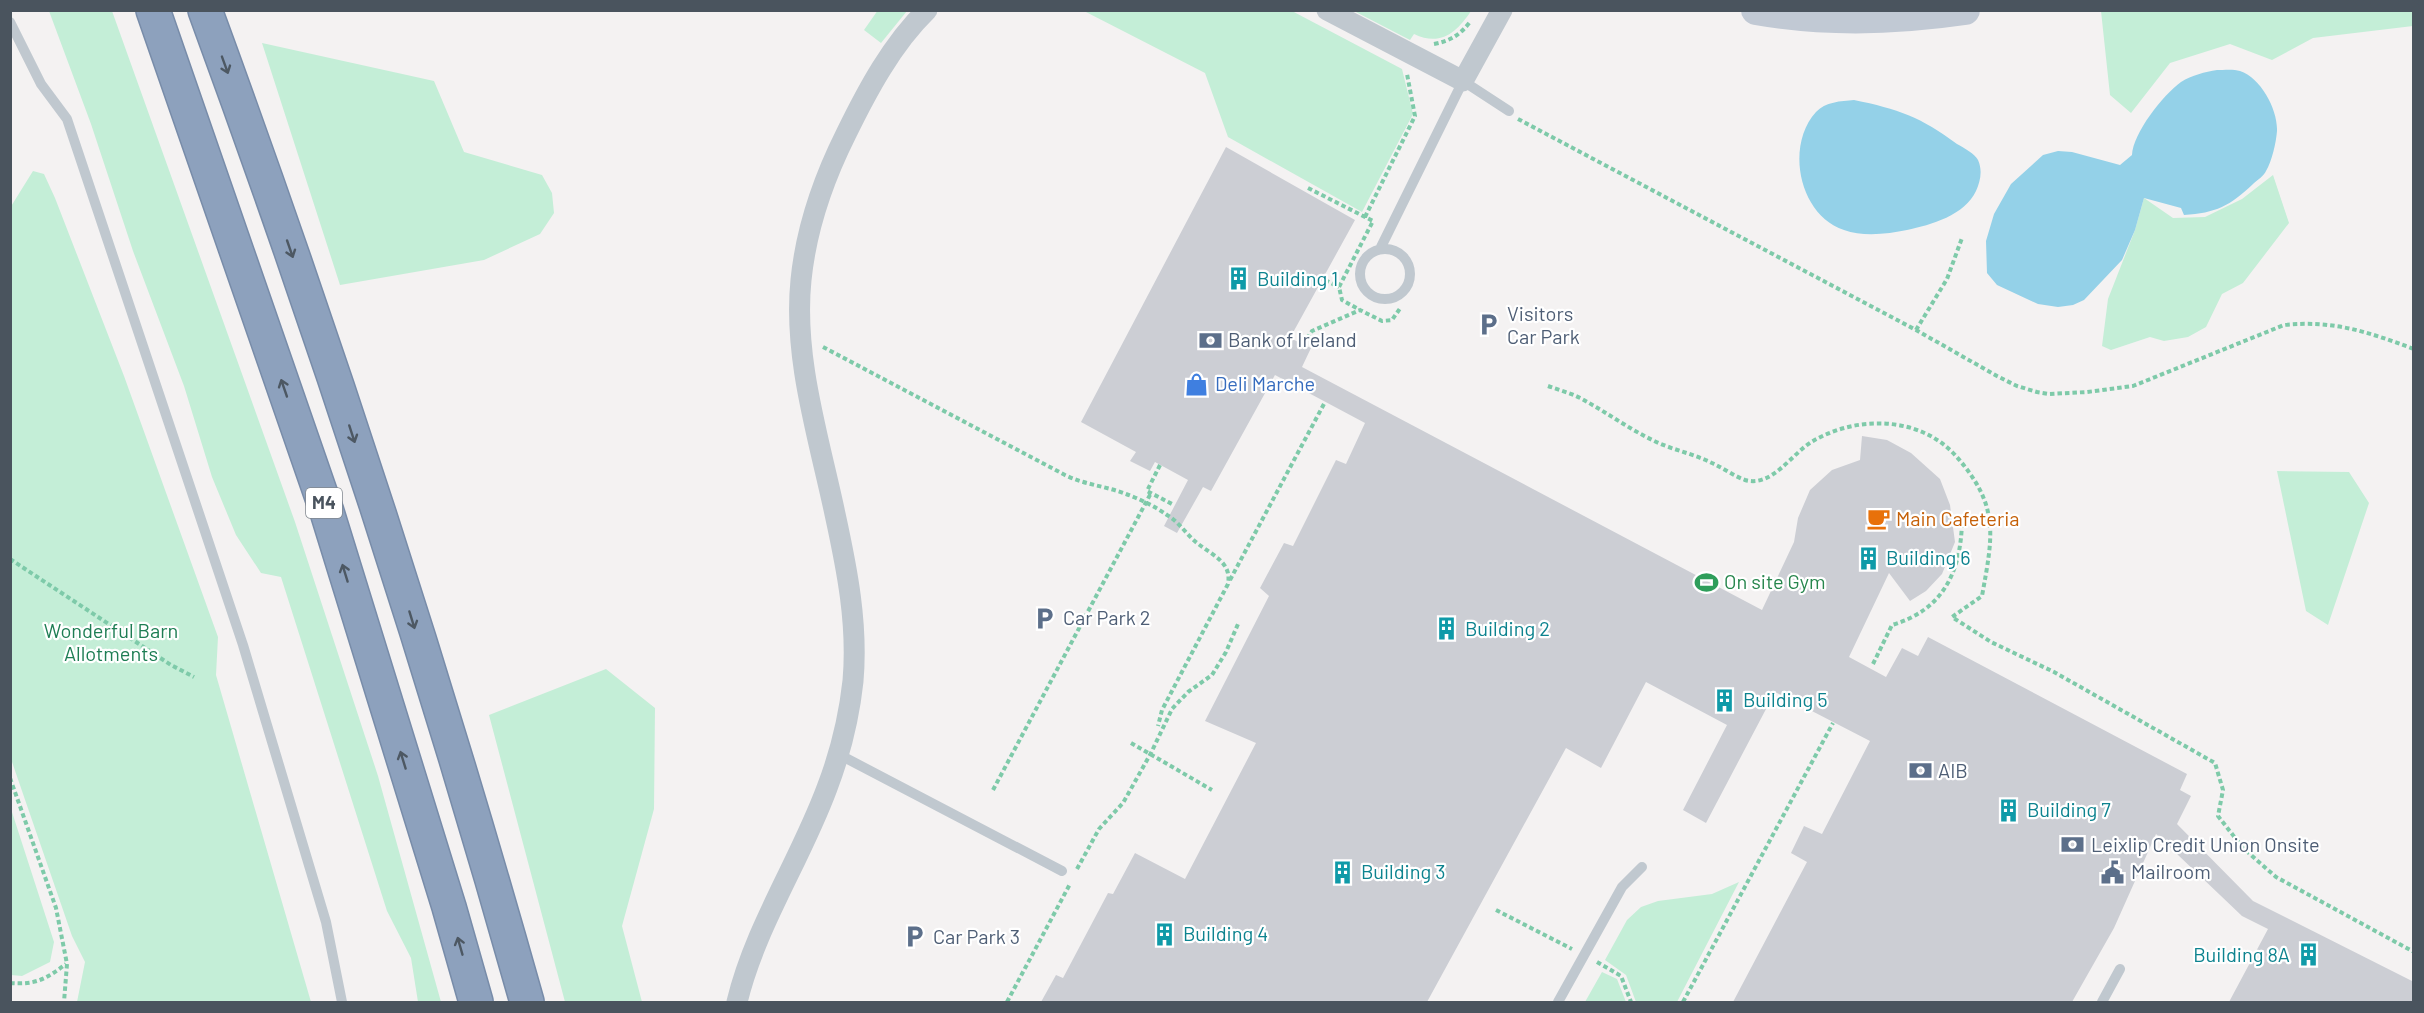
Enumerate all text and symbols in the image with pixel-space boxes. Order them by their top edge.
one-way arrow [220,56,231,74]
one-way arrow [285,239,296,258]
building icon: Building 1 [1226,266,1252,292]
place label: Building 1 [1257,266,1338,290]
place label: Visitors Car Park [1507,301,1580,348]
parking icon: Visitors Car Park [1476,312,1502,338]
bank icon: Bank of Ireland [1197,327,1223,353]
place label: Bank of Ireland [1228,327,1357,351]
shop icon: Deli Marche [1184,371,1210,397]
place label: Deli Marche [1215,371,1315,395]
one-way arrow [278,379,289,398]
one-way arrow [347,424,358,443]
road number: M4 [306,488,342,518]
cafe icon: Main Cafeteria [1865,506,1891,532]
place label: Main Cafeteria [1896,506,2019,530]
building icon: Building 6 [1855,545,1881,571]
place label: Building 6 [1886,545,1970,569]
one-way arrow [339,564,350,583]
sports icon: On site Gym [1693,569,1719,595]
place label: On site Gym [1724,569,1826,593]
parking icon: Car Park 2 [1032,605,1058,631]
place label: Car Park 2 [1063,605,1151,629]
one-way arrow [407,610,418,629]
building icon: Building 2 [1434,616,1460,642]
place label: Building 2 [1465,616,1550,640]
park label: Wonderful Barn Allotments [44,618,178,665]
building icon: Building 5 [1712,687,1738,713]
place label: Building 5 [1743,687,1827,711]
one-way arrow [397,751,408,770]
bank icon: AIB [1907,758,1933,784]
place label: AIB [1938,758,1968,782]
building icon: Building 7 [1996,797,2022,823]
place label: Building 7 [2027,797,2111,821]
bank icon: Leixlip Credit Union Onsite [2060,832,2086,858]
place label: Leixlip Credit Union Onsite [2091,832,2320,856]
building icon: Building 3 [1330,859,1356,885]
place label: Building 3 [1361,859,1445,883]
public building icon: Mailroom [2100,859,2126,885]
place label: Mailroom [2131,859,2211,883]
building icon: Building 4 [1152,921,1178,947]
place label: Building 4 [1183,921,1268,945]
parking icon: Car Park 3 [902,924,928,950]
place label: Car Park 3 [933,924,1020,948]
one-way arrow [454,937,465,956]
place label: Building 8A [2193,942,2290,966]
building icon: Building 8A [2295,942,2321,968]

